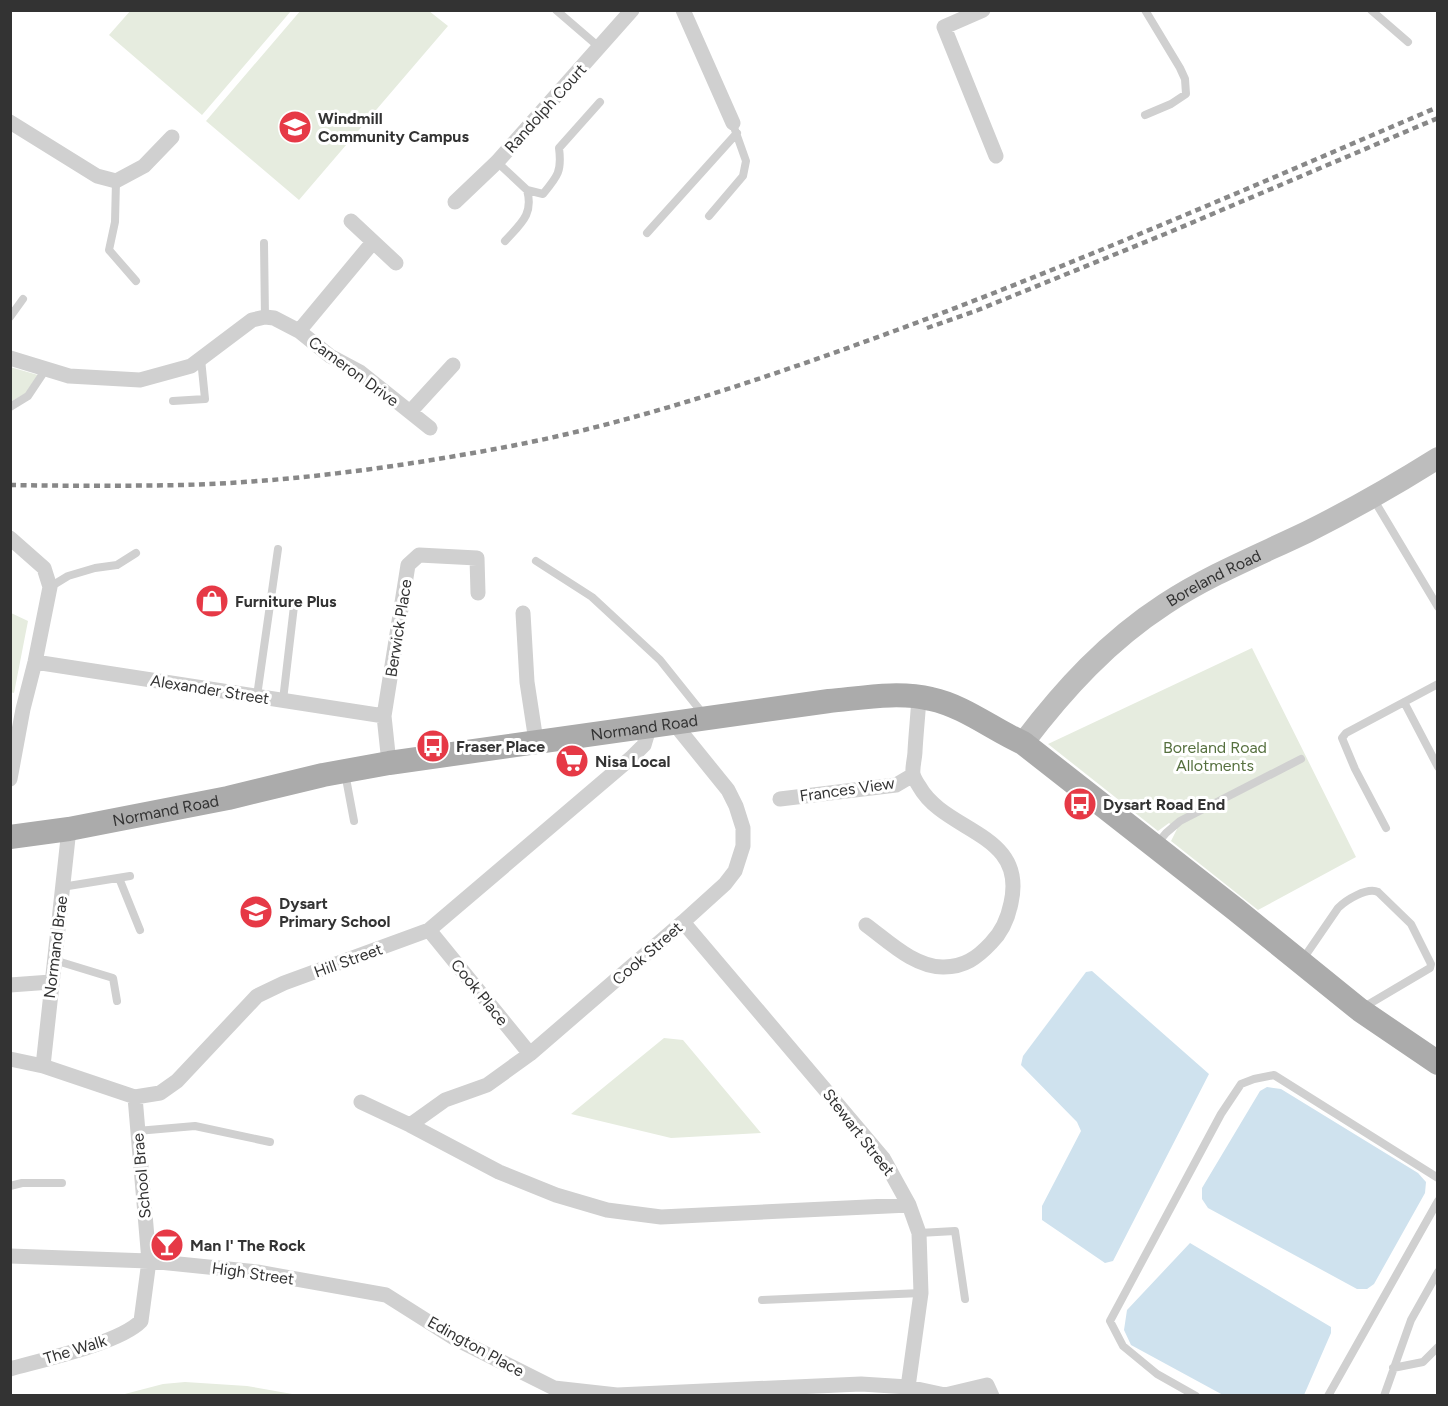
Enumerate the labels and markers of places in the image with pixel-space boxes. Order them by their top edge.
school or university icon: Windmill Community Campus [277,109,313,145]
place label: Windmill Community Campus [318,109,469,146]
shop icon: Furniture Plus [194,583,230,619]
place label: Furniture Plus [235,592,337,611]
bus stop icon: Fraser Place [415,728,451,764]
place label: Fraser Place [456,737,545,756]
supermarket icon: Nisa Local [554,743,590,779]
place label: Nisa Local [595,752,671,771]
bus stop icon: Dysart Road End [1062,786,1098,822]
place label: Dysart Road End [1103,795,1225,814]
school or university icon: Dysart Primary School [238,894,274,930]
place label: Dysart Primary School [279,894,391,931]
bar icon: Man I' The Rock [149,1227,185,1263]
place label: Man I' The Rock [190,1236,306,1255]

